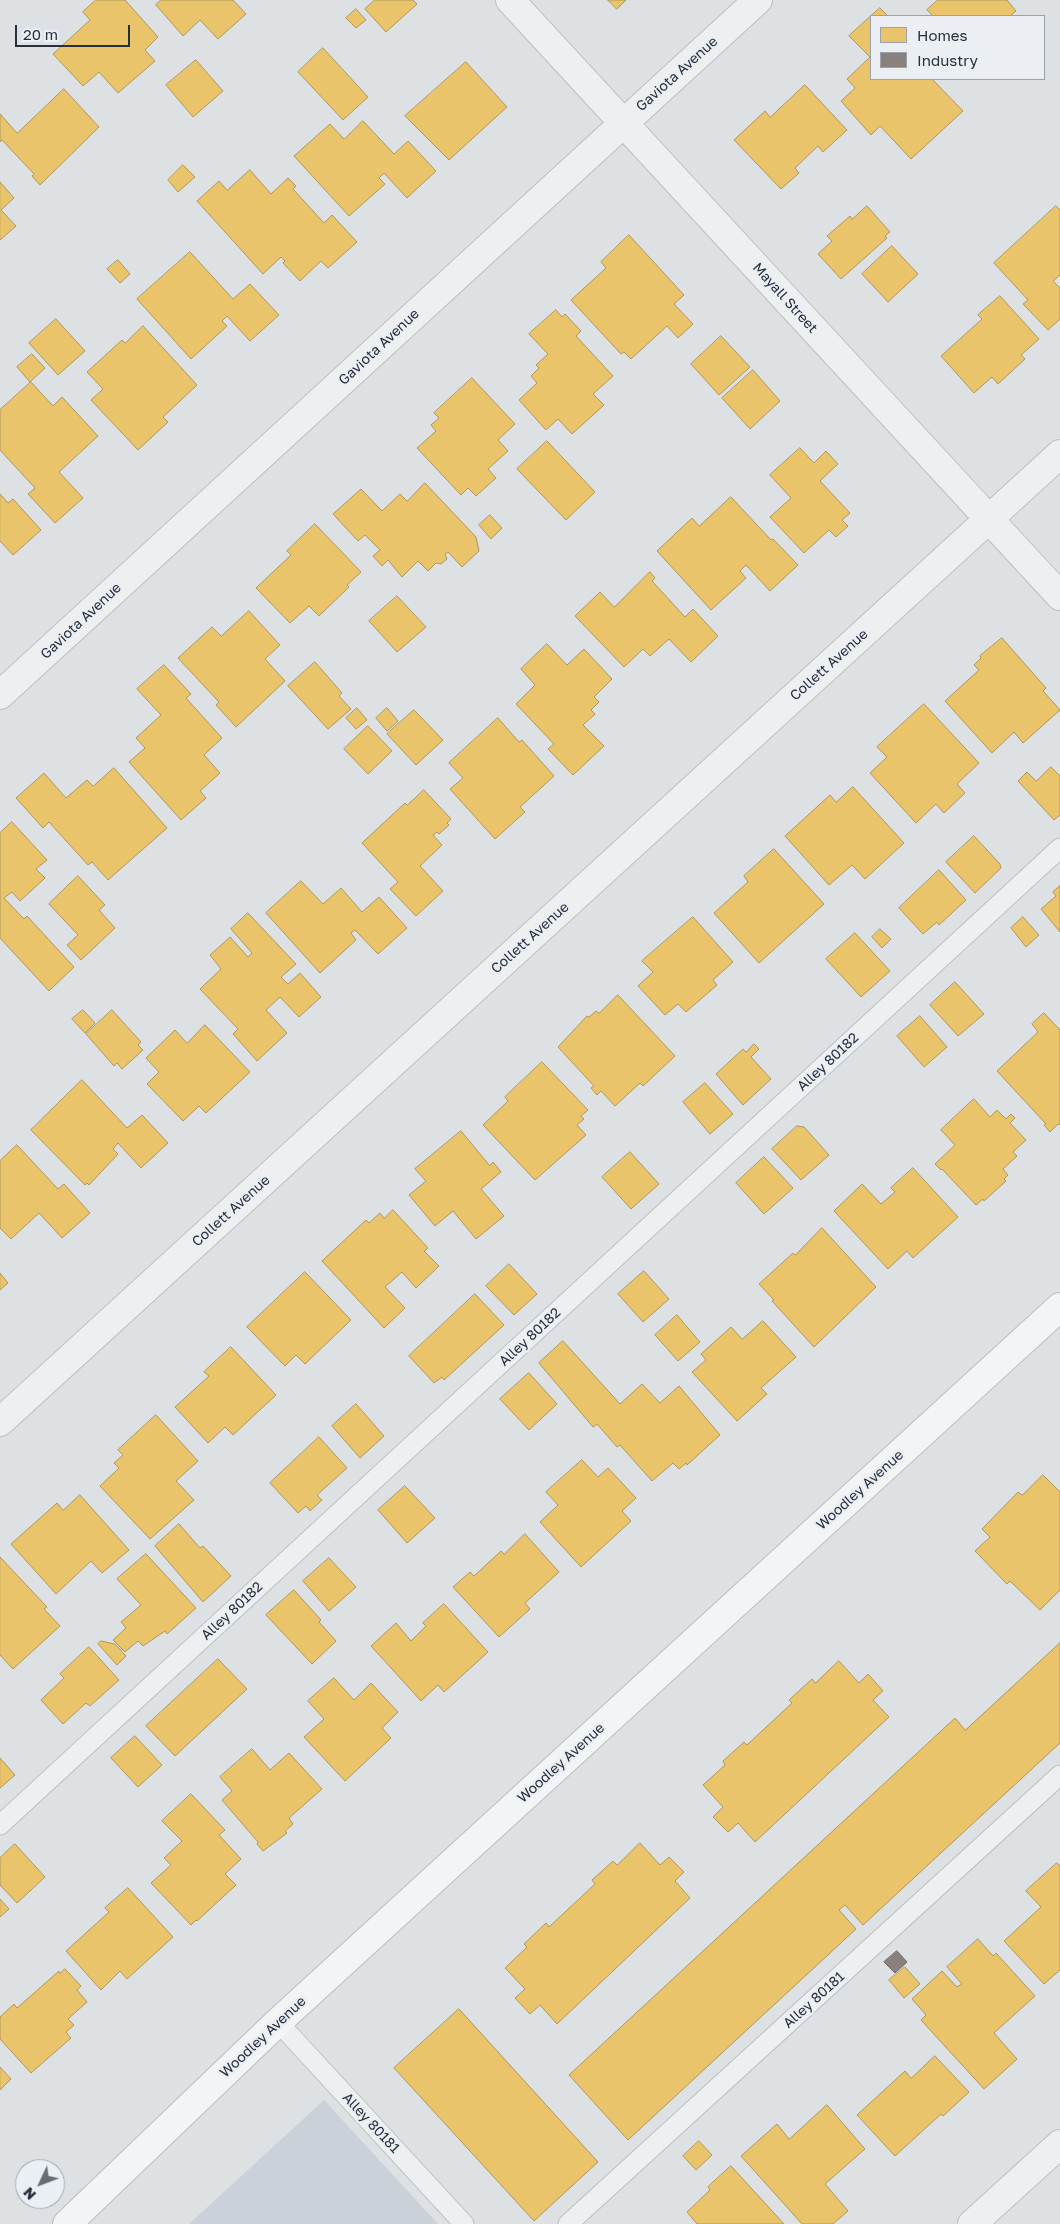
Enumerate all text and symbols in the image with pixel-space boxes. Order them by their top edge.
scale bar [18,15,132,47]
legend [870,15,1045,80]
text: 20 m [23,25,58,43]
text: Homes [917,26,967,44]
street label: Gaviota Avenue [633,33,721,115]
text: Industry [917,51,978,69]
street label: Mayall Street [749,259,821,337]
street label: Gaviota Avenue [335,305,423,389]
street label: Gaviota Avenue [37,579,125,663]
street label: Collett Avenue [787,626,871,704]
street label: Collett Avenue [488,899,572,977]
street label: Alley 80182 [794,1029,862,1095]
street label: Collett Avenue [189,1172,273,1250]
street label: Alley 80182 [496,1304,564,1370]
street label: Woodley Avenue [813,1447,907,1533]
street label: Alley 80182 [198,1578,266,1644]
street label: Woodley Avenue [514,1720,608,1806]
street label: Alley 80181 [780,1968,848,2032]
street label: Woodley Avenue [217,1993,309,2081]
street label: Alley 80181 [339,2089,403,2157]
north arrow [15,2159,65,2209]
text: N [20,2184,39,2204]

